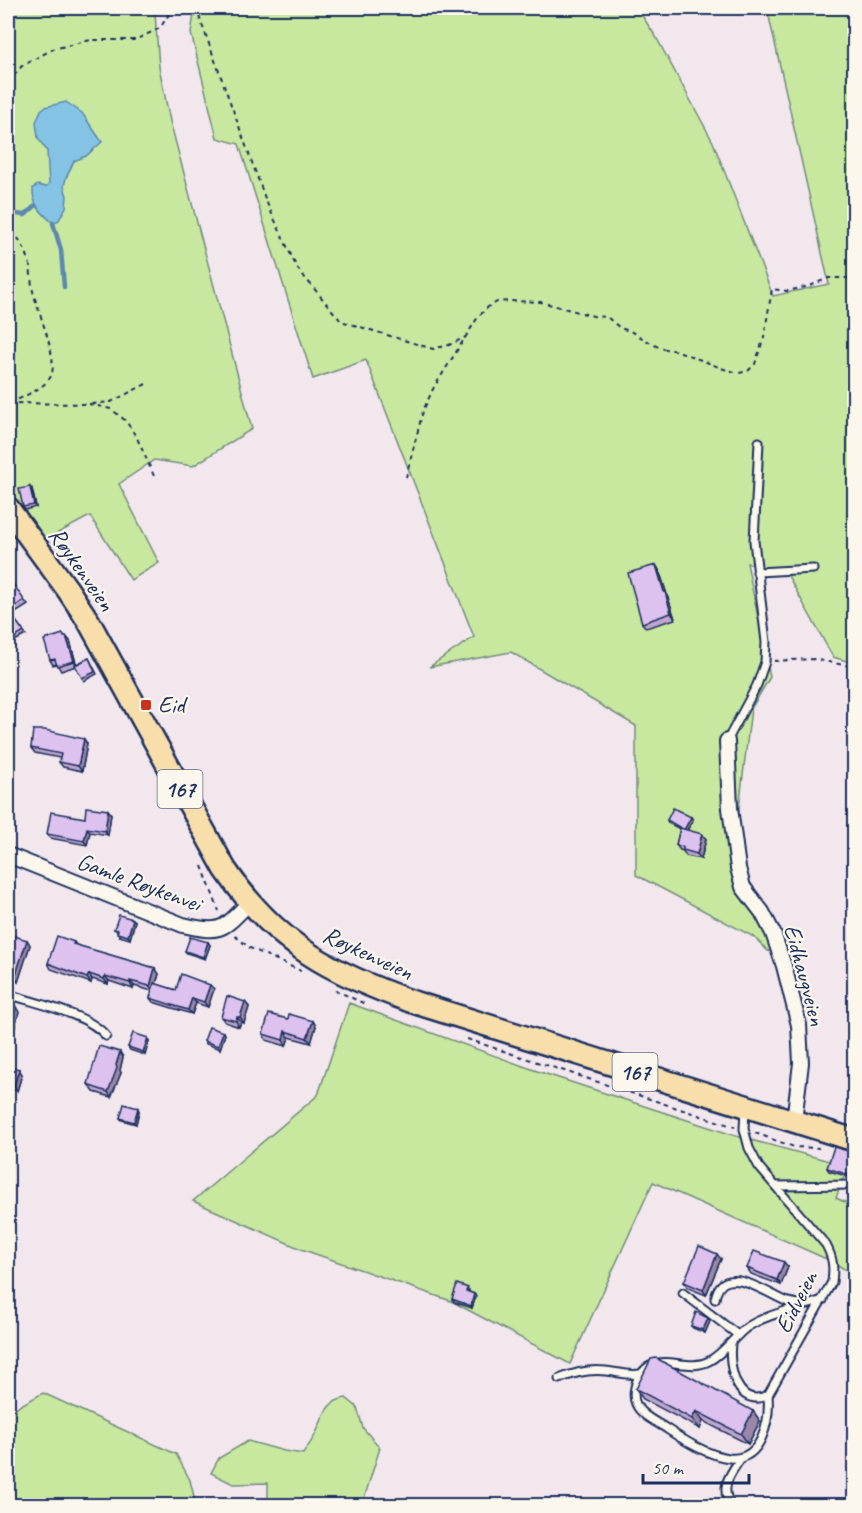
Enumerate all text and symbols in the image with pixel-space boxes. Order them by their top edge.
street label: Røykenveien [42,521,122,617]
place label: Eid [158,690,188,720]
marker: Eid [139,698,153,712]
road number: 167 [158,770,202,808]
street label: Gamle Røykenvei [73,846,208,919]
street label: Røykenveien [318,919,418,987]
street label: Eidhaugveien [777,921,833,1029]
road number: 167 [612,1053,658,1091]
street label: Eidveien [768,1265,825,1338]
scale bar [643,1447,750,1485]
text: 50 m [652,1457,685,1479]

